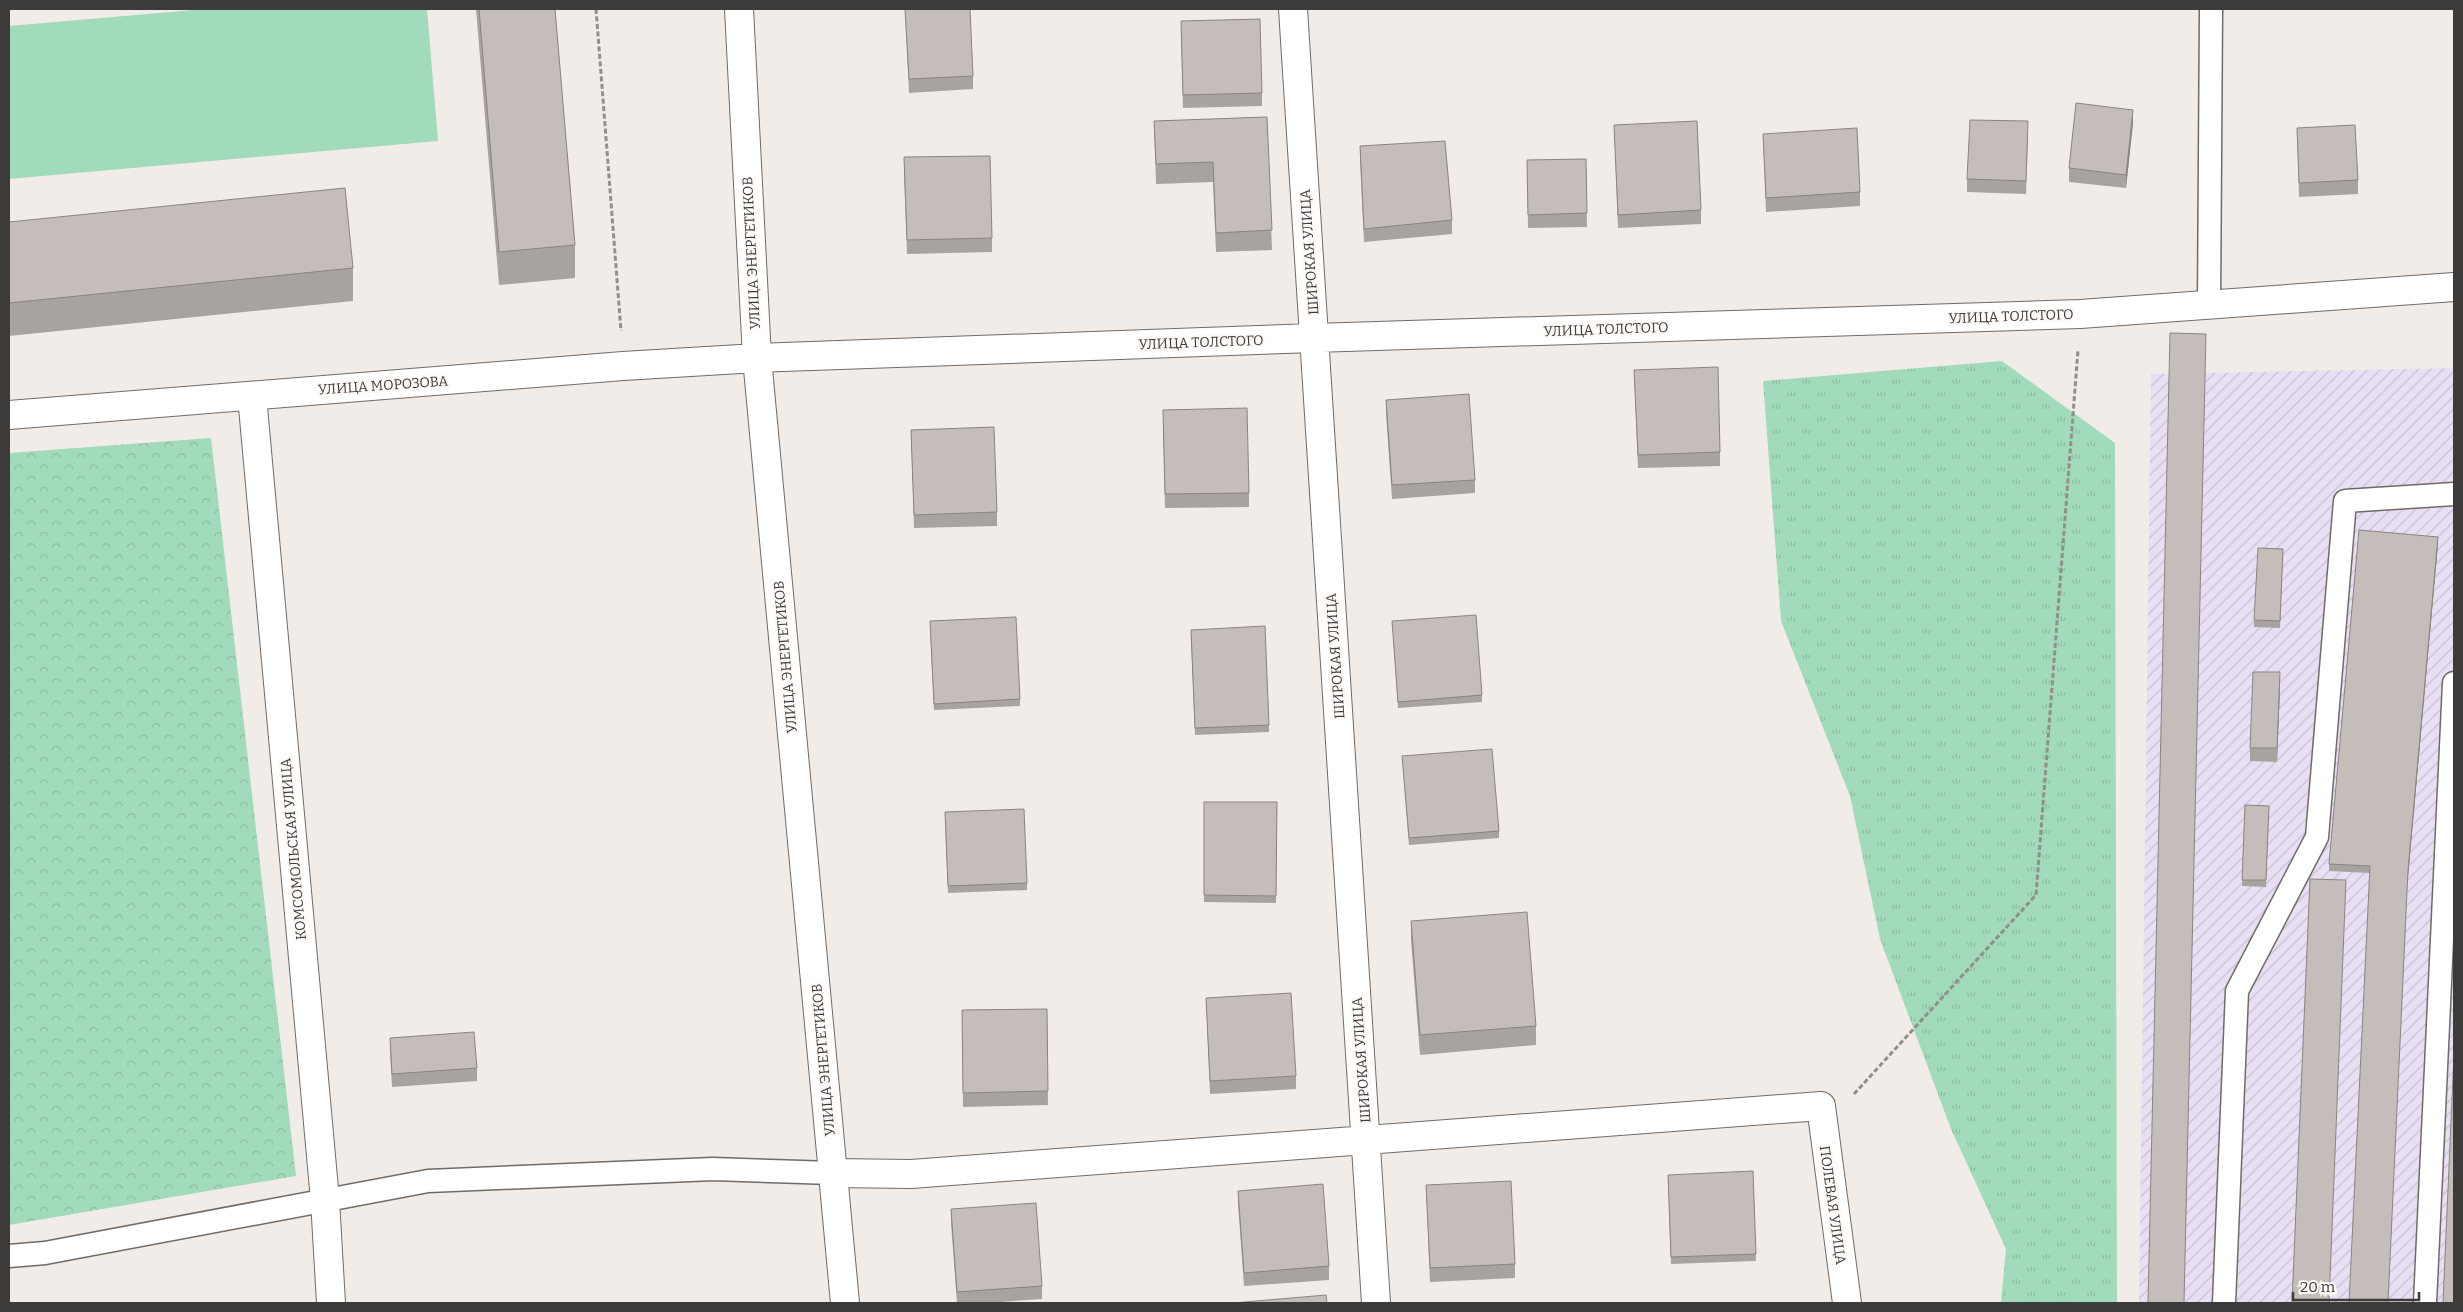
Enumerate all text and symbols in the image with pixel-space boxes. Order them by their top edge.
street label: УЛИЦА ЭНЕРГЕТИКОВ [739,176,764,330]
street label: ШИРОКАЯ УЛИЦА [1297,188,1322,315]
street label: УЛИЦА ТОЛСТОГО [1948,306,2074,327]
street label: УЛИЦА ТОЛСТОГО [1543,319,1669,340]
street label: УЛИЦА ТОЛСТОГО [1138,332,1264,353]
street label: УЛИЦА МОРОЗОВА [317,372,449,399]
street label: УЛИЦА ЭНЕРГЕТИКОВ [770,580,801,734]
street label: ШИРОКАЯ УЛИЦА [1323,592,1348,719]
street label: КОМСОМОЛЬСКАЯ УЛИЦА [277,757,310,941]
street label: УЛИЦА ЭНЕРГЕТИКОВ [808,983,839,1137]
street label: ШИРОКАЯ УЛИЦА [1349,996,1374,1123]
street label: ПОЛЕВАЯ УЛИЦА [1816,1145,1849,1266]
scale bar [2293,1270,2419,1302]
text: 20 m [2300,1278,2336,1296]

